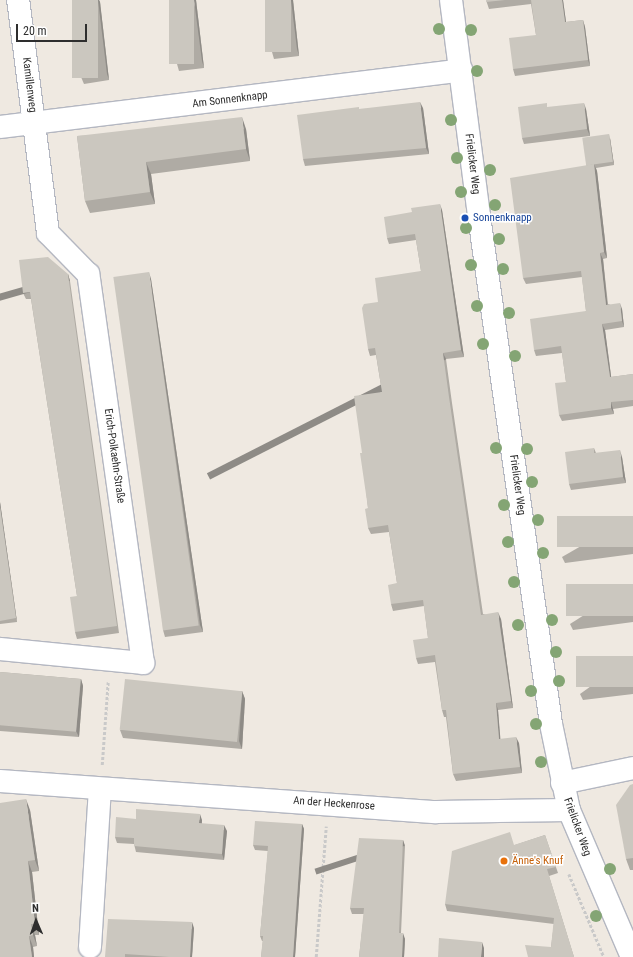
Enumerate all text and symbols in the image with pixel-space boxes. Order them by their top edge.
scale bar [18,16,89,42]
text: 20 m [23,24,47,38]
street label: Kamillenweg [19,57,39,113]
street label: Am Sonnenknapp [192,89,268,111]
street label: Frielicker Weg [462,133,482,195]
place label: Sonnenknapp [473,211,532,225]
marker: Sonnenknapp [460,213,470,223]
street label: Erich-Polkaehn-Straße [101,408,127,504]
street label: Frielicker Weg [506,454,528,516]
street label: An der Heckenrose [293,795,375,813]
street label: Frielicker Weg [560,796,594,858]
place label: Änne's Knuf [512,854,563,868]
marker: Änne's Knuf [499,856,509,866]
north arrow [16,901,56,941]
text: N [32,902,39,915]

